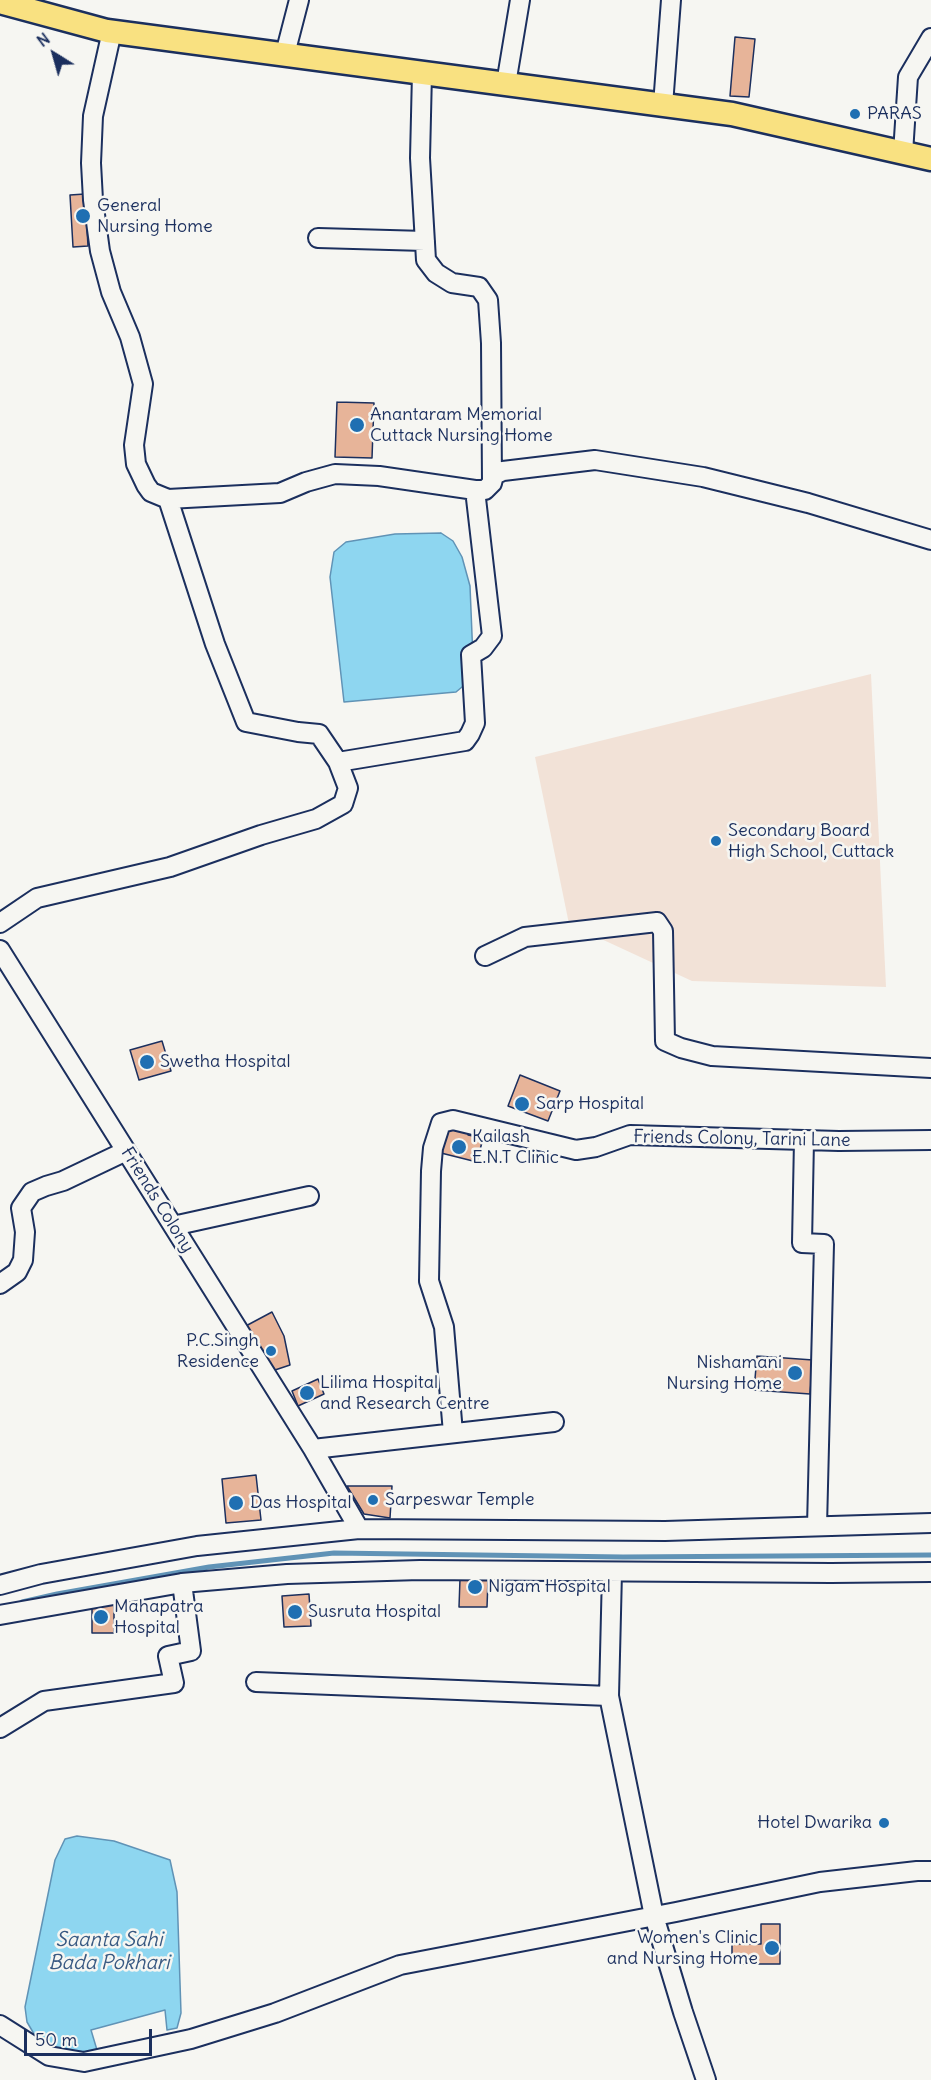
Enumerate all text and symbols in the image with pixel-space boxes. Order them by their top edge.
north arrow [24,24,84,84]
text: N [33,28,54,51]
place label: PARAS [867,103,922,125]
marker: PARAS [848,107,862,121]
place label: General Nursing Home [97,195,213,238]
marker: General Nursing Home [74,207,92,225]
place label: Anantaram Memorial Cuttack Nursing Home [370,404,553,446]
marker: Anantaram Memorial Cuttack Nursing Home [348,416,366,434]
place label: Secondary Board High School, Cuttack [728,820,894,862]
marker: Secondary Board High School, Cuttack [709,834,723,848]
place label: Swetha Hospital [160,1051,291,1073]
marker: Swetha Hospital [138,1053,156,1071]
place label: Sarp Hospital [536,1093,644,1115]
marker: Sarp Hospital [513,1095,531,1113]
place label: Kailash E.N.T Clinic [472,1126,559,1168]
street label: Friends Colony, Tarini Lane [633,1126,851,1152]
marker: Kailash E.N.T Clinic [450,1138,468,1156]
street label: Friends Colony [116,1143,198,1257]
place label: P.C.Singh Residence [177,1330,259,1372]
marker: P.C.Singh Residence [264,1344,278,1358]
place label: Nishamani Nursing Home [666,1352,782,1394]
marker: Nishamani Nursing Home [786,1364,804,1382]
place label: Lilima Hospital and Research Centre [320,1372,489,1414]
marker: Lilima Hospital and Research Centre [298,1384,316,1402]
place label: Sarpeswar Temple [385,1489,534,1511]
place label: Das Hospital [250,1492,351,1514]
marker: Sarpeswar Temple [366,1493,380,1507]
marker: Das Hospital [227,1494,245,1512]
place label: Nigam Hospital [488,1576,611,1598]
marker: Nigam Hospital [466,1578,484,1596]
place label: Mahapatra Hospital [114,1596,203,1638]
place label: Susruta Hospital [308,1601,441,1623]
marker: Susruta Hospital [286,1603,304,1621]
marker: Mahapatra Hospital [92,1608,110,1626]
place label: Hotel Dwarika [757,1812,872,1834]
marker: Hotel Dwarika [877,1816,891,1830]
place label: Women's Clinic and Nursing Home [607,1927,758,1970]
water label: Saanta Sahi Bada Pokhari [48,1928,170,1975]
marker: Women's Clinic and Nursing Home [763,1939,781,1957]
scale bar [27,2017,154,2055]
text: 50 m [35,2028,77,2051]

